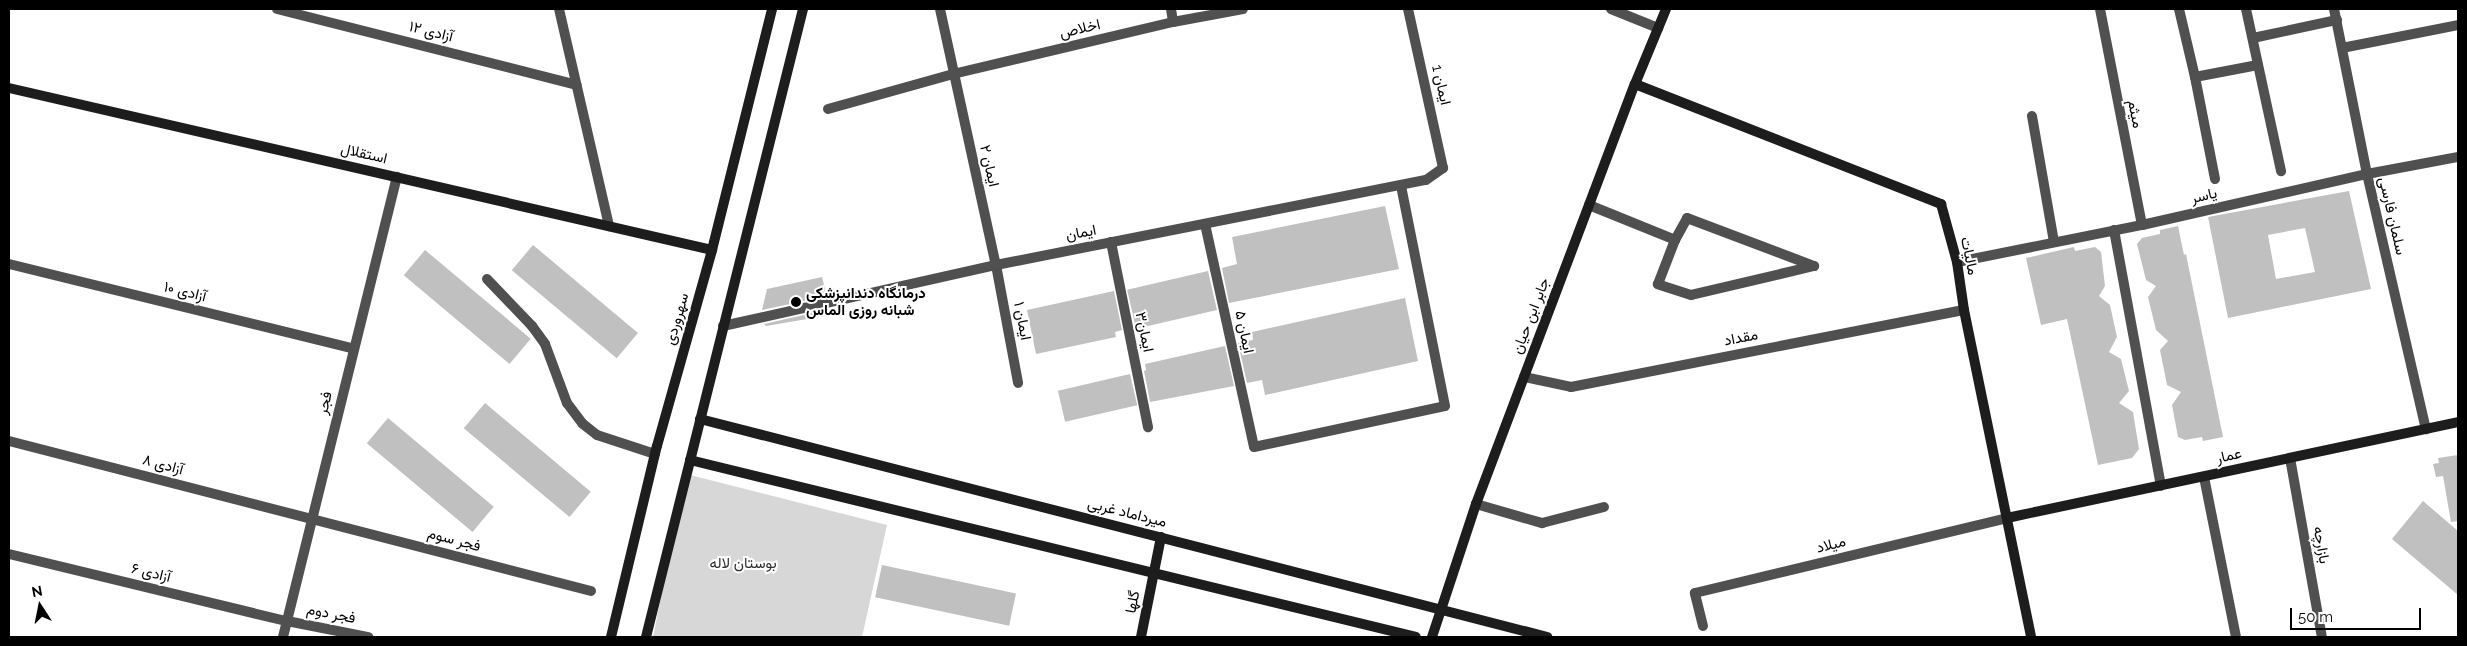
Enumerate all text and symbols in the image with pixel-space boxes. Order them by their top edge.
street label: اخلاص [1058,16,1102,42]
street label: آزادی ۱۲ [407,18,455,46]
street label: ایمان 1 [1428,63,1454,107]
street label: میثم [2123,98,2147,130]
street label: استقلال [339,140,389,168]
street label: ایمان ۲ [975,143,1003,189]
street label: سلمان فارسی [2374,175,2410,257]
street label: یاسر [2189,184,2219,208]
street label: ایمان [1064,221,1098,245]
street label: مالیات [1956,235,1982,277]
street label: جابر ابن حیان [1508,275,1554,357]
street label: آزادی ۱۰ [162,278,208,306]
place label: درمانگاه دندان‍‍پزشکی شبانه روزی الماس [806,284,926,319]
street label: سهروردی [661,291,693,347]
marker: درمانگاه دندان‍‍پزشکی شبانه روزی الماس [790,296,802,308]
street label: ایمان ۱ [1009,300,1035,342]
street label: ایمان ۵ [1231,309,1257,355]
street label: ایمان۳ [1131,310,1157,354]
street label: مقداد [1723,326,1759,350]
street label: فجر [314,390,336,416]
street label: عمار [2215,444,2243,468]
street label: آزادی ۸ [141,451,185,479]
street label: میرداماد غربی [1086,494,1168,532]
street label: فجر سوم [426,524,482,556]
street label: بازارچه [2309,525,2333,565]
street label: میلاد [1814,533,1848,557]
park label: بوستان لاله [709,555,777,573]
street label: آزادی ۶ [129,559,173,587]
north arrow [15,581,65,631]
text: N [30,582,44,600]
street label: گلها [1122,589,1144,615]
scale bar [2292,598,2423,630]
street label: فجر دوم [305,600,357,628]
text: 50 m [2298,608,2333,626]

